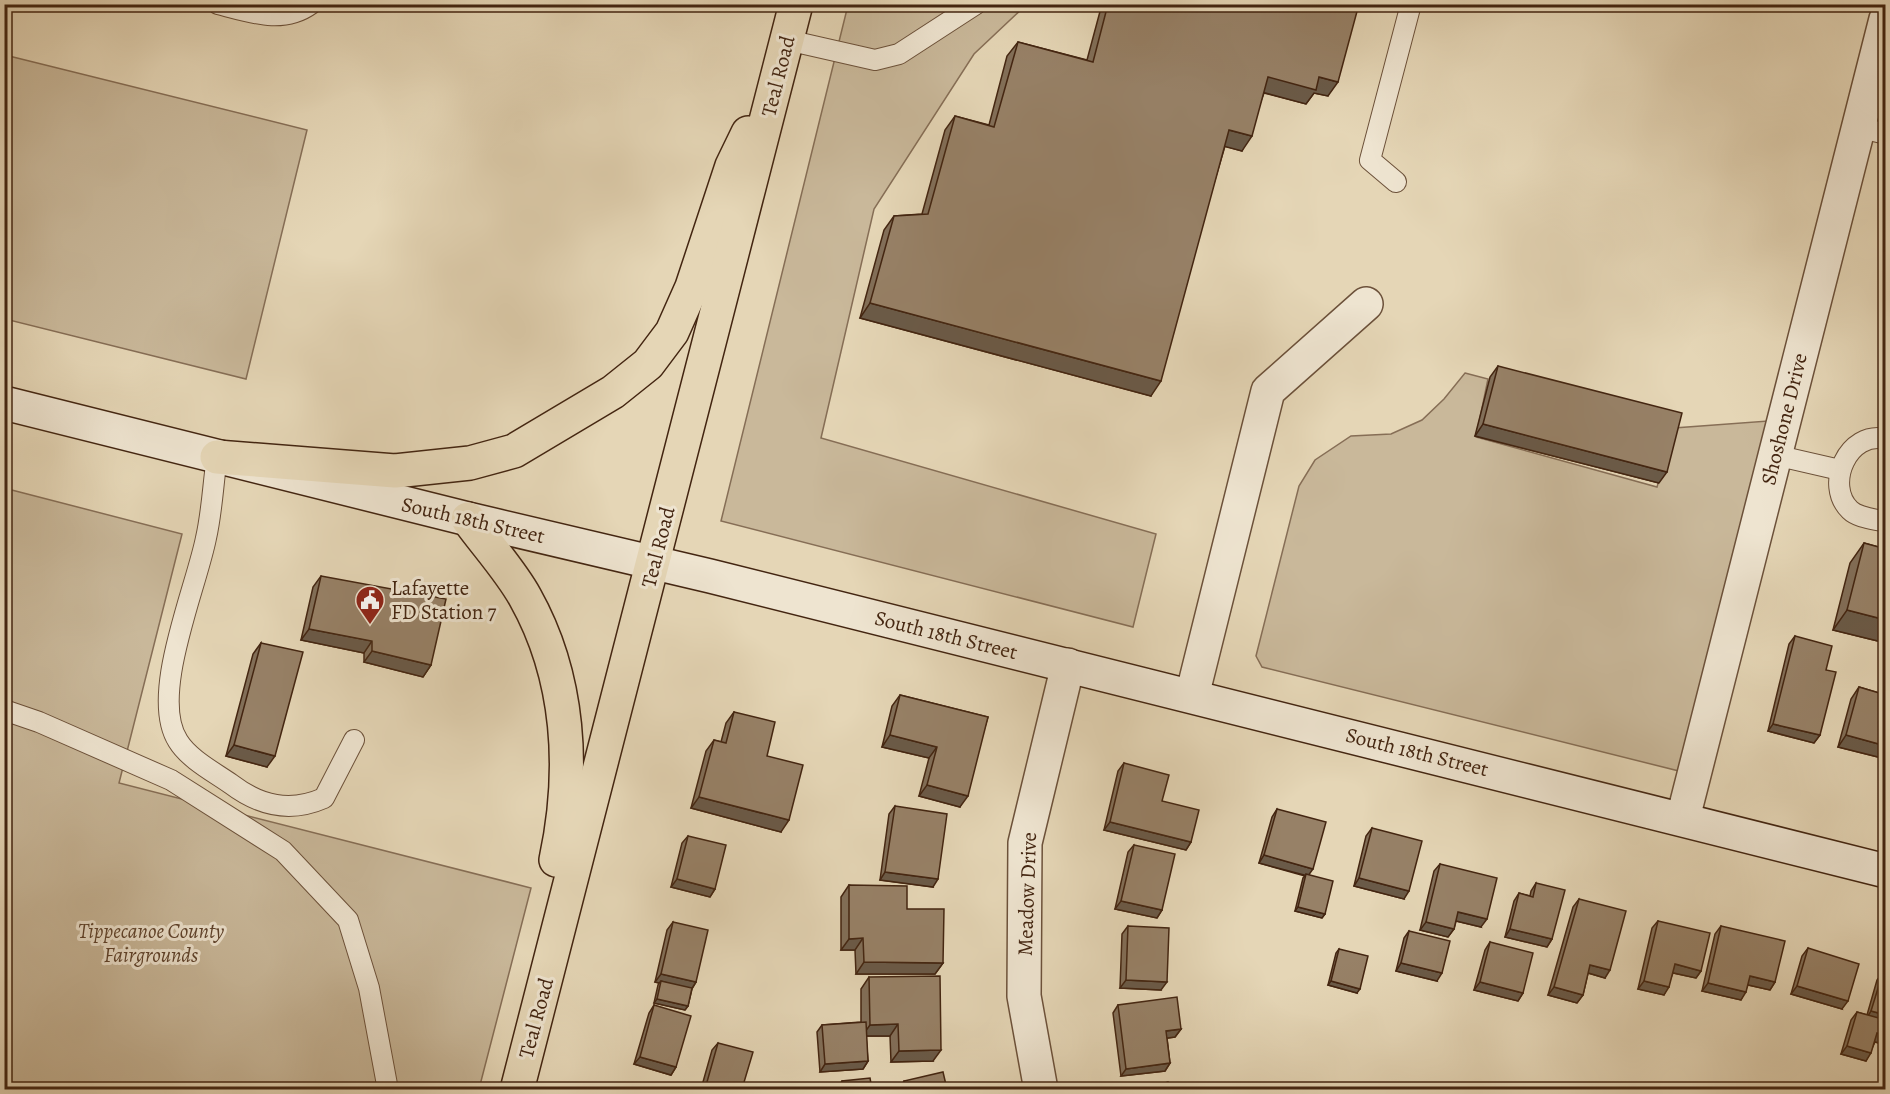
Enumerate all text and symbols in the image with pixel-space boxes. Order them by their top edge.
street label: Teal Road [754,32,802,119]
street label: Shoshone Drive [1754,350,1814,488]
street label: South 18th Street [399,490,547,550]
street label: Teal Road [634,503,682,590]
place label: Lafayette FD Station 7 [391,574,496,626]
public building icon: Lafayette FD Station 7 [354,584,386,626]
street label: South 18th Street [872,604,1020,666]
street label: South 18th Street [1343,721,1491,783]
street label: Meadow Drive [1011,832,1043,956]
park label: Tippecanoe County Fairgrounds [78,917,224,969]
street label: Teal Road [512,974,560,1061]

